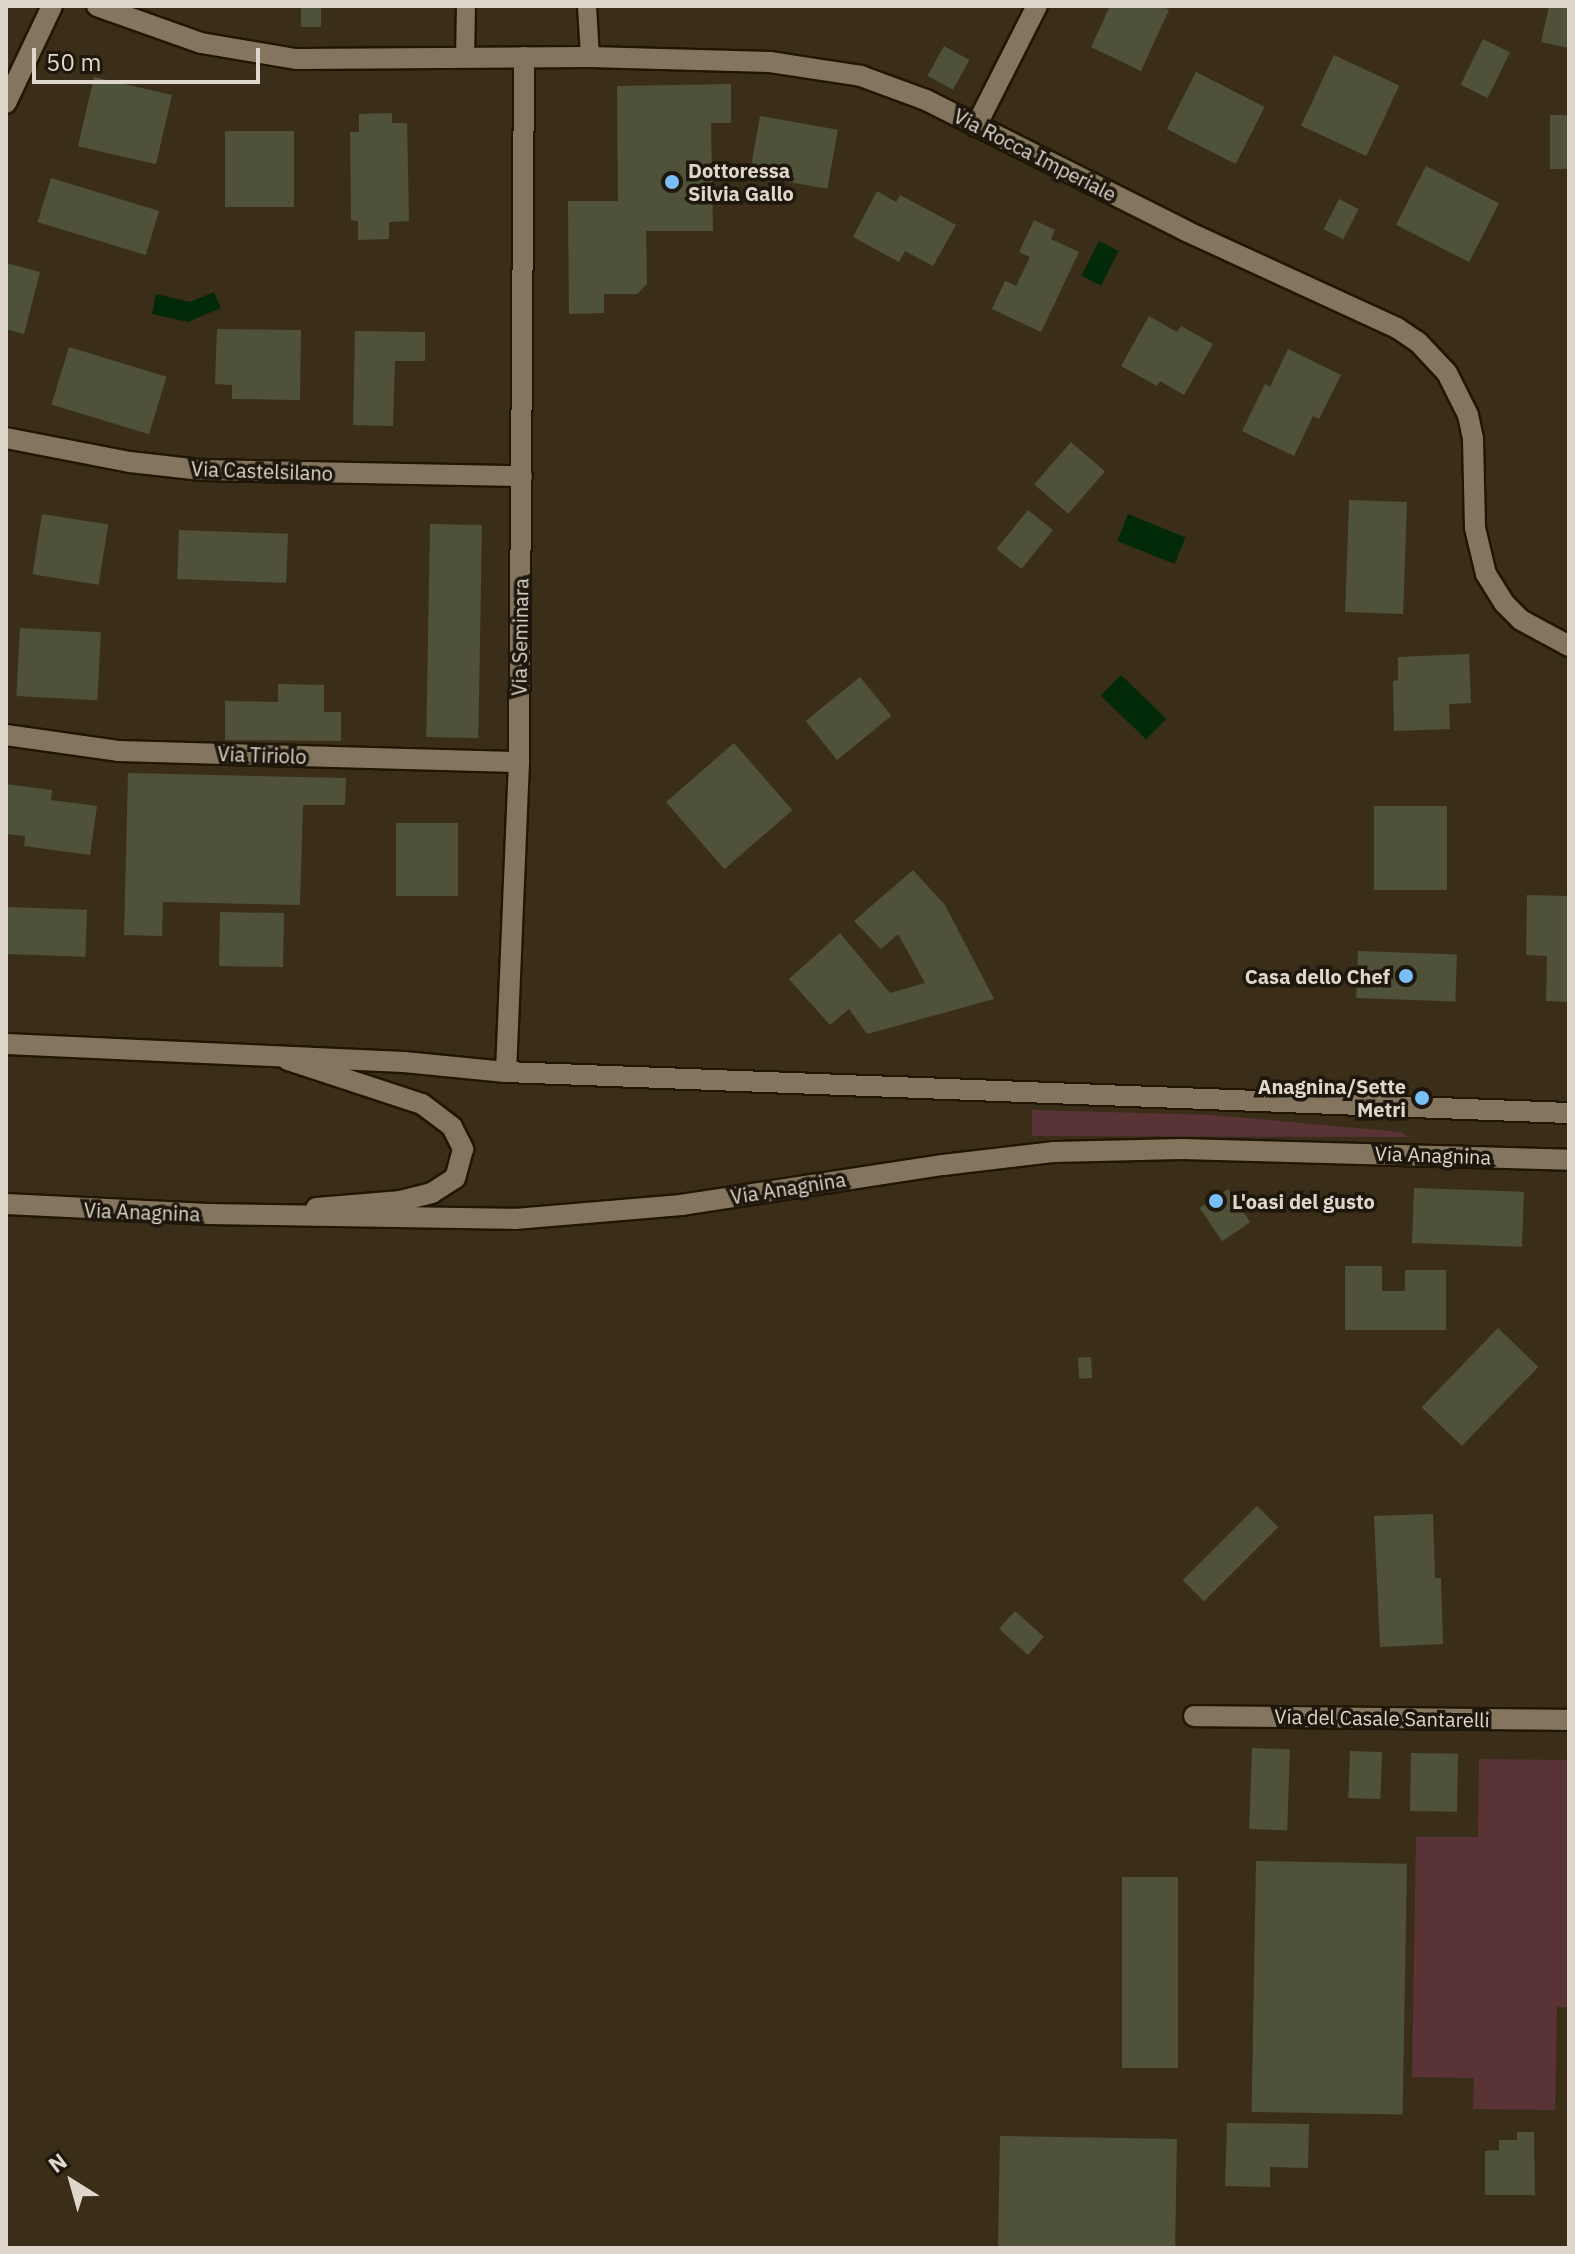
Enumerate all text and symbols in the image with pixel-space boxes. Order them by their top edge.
scale bar [36,32,264,82]
text: 50 m [46,46,101,78]
street label: Via Rocca Imperiale [950,104,1120,206]
place label: Dottoressa Silvia Gallo [688,158,794,205]
marker: Dottoressa Silvia Gallo [663,173,681,191]
street label: Via Castelsilano [191,457,333,485]
street label: Via Seminara [507,578,533,696]
street label: Via Tiriolo [217,741,307,769]
place label: Casa dello Chef [1245,964,1390,988]
marker: Casa dello Chef [1397,967,1415,985]
place label: Anagnina/Sette Metri [1258,1074,1406,1121]
marker: Anagnina/Sette Metri [1413,1089,1431,1107]
street label: Via Anagnina [1374,1141,1492,1169]
street label: Via Anagnina [729,1167,847,1209]
place label: L'oasi del gusto [1232,1189,1375,1213]
marker: L'oasi del gusto [1207,1192,1225,1210]
street label: Via Anagnina [83,1198,201,1226]
street label: Via del Casale Santarelli [1274,1704,1490,1732]
north arrow [32,2142,112,2222]
text: N [42,2146,72,2179]

